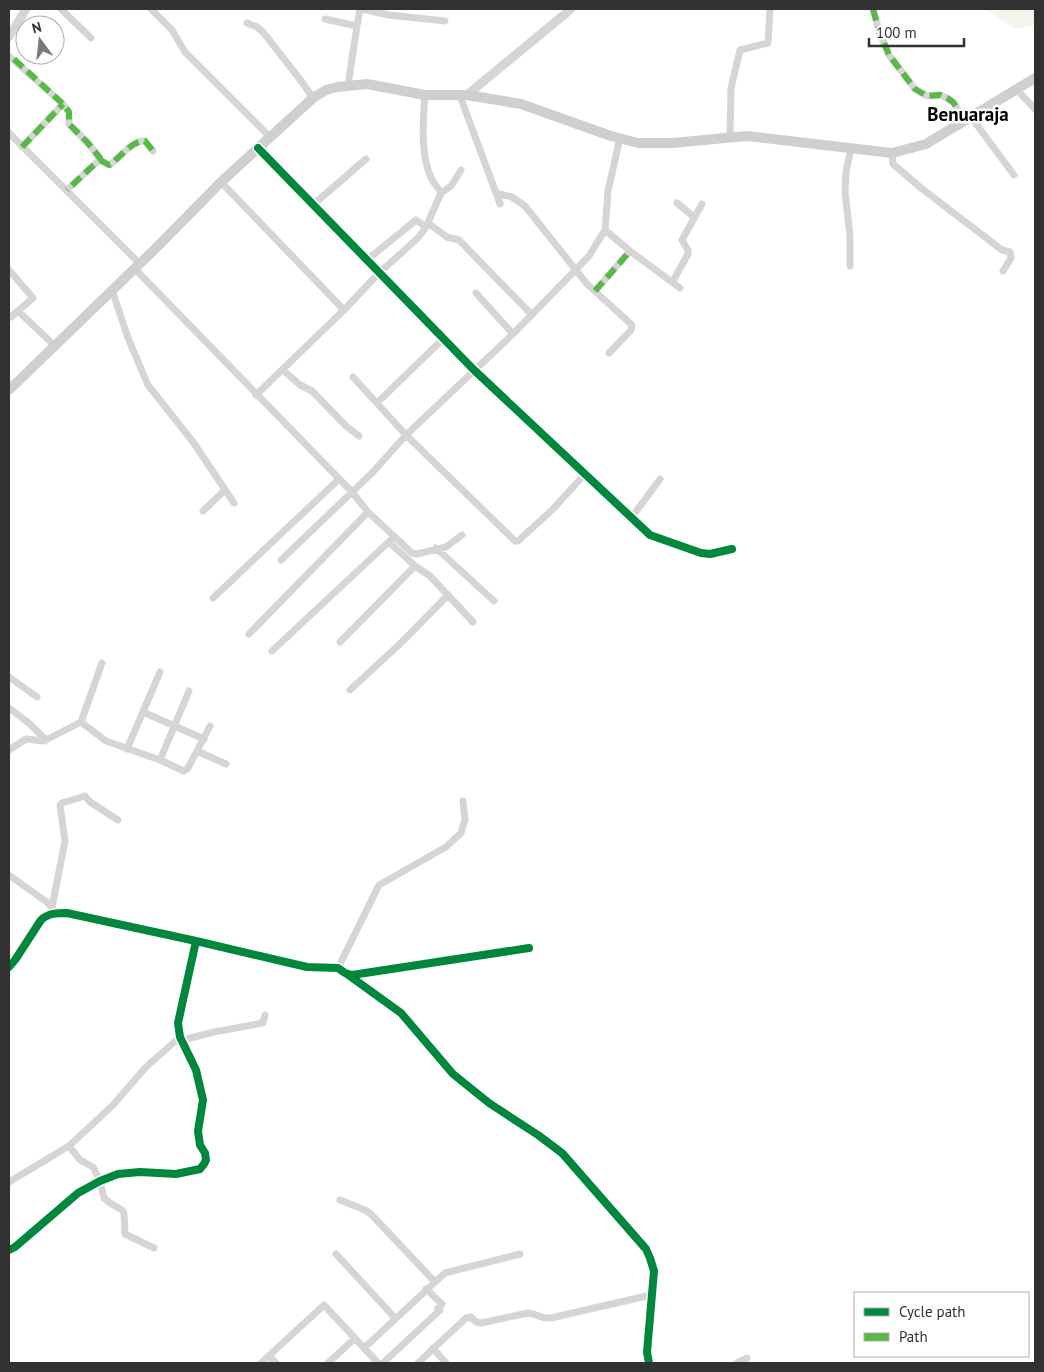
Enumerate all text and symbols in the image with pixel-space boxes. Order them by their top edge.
north arrow [15,15,65,65]
scale bar [869,15,964,47]
text: N [30,18,43,37]
text: 100 m [876,23,917,42]
district label: Benuaraja [927,102,1009,126]
legend [854,1292,1029,1357]
text: Cycle path [899,1302,965,1321]
text: Path [899,1327,928,1346]

